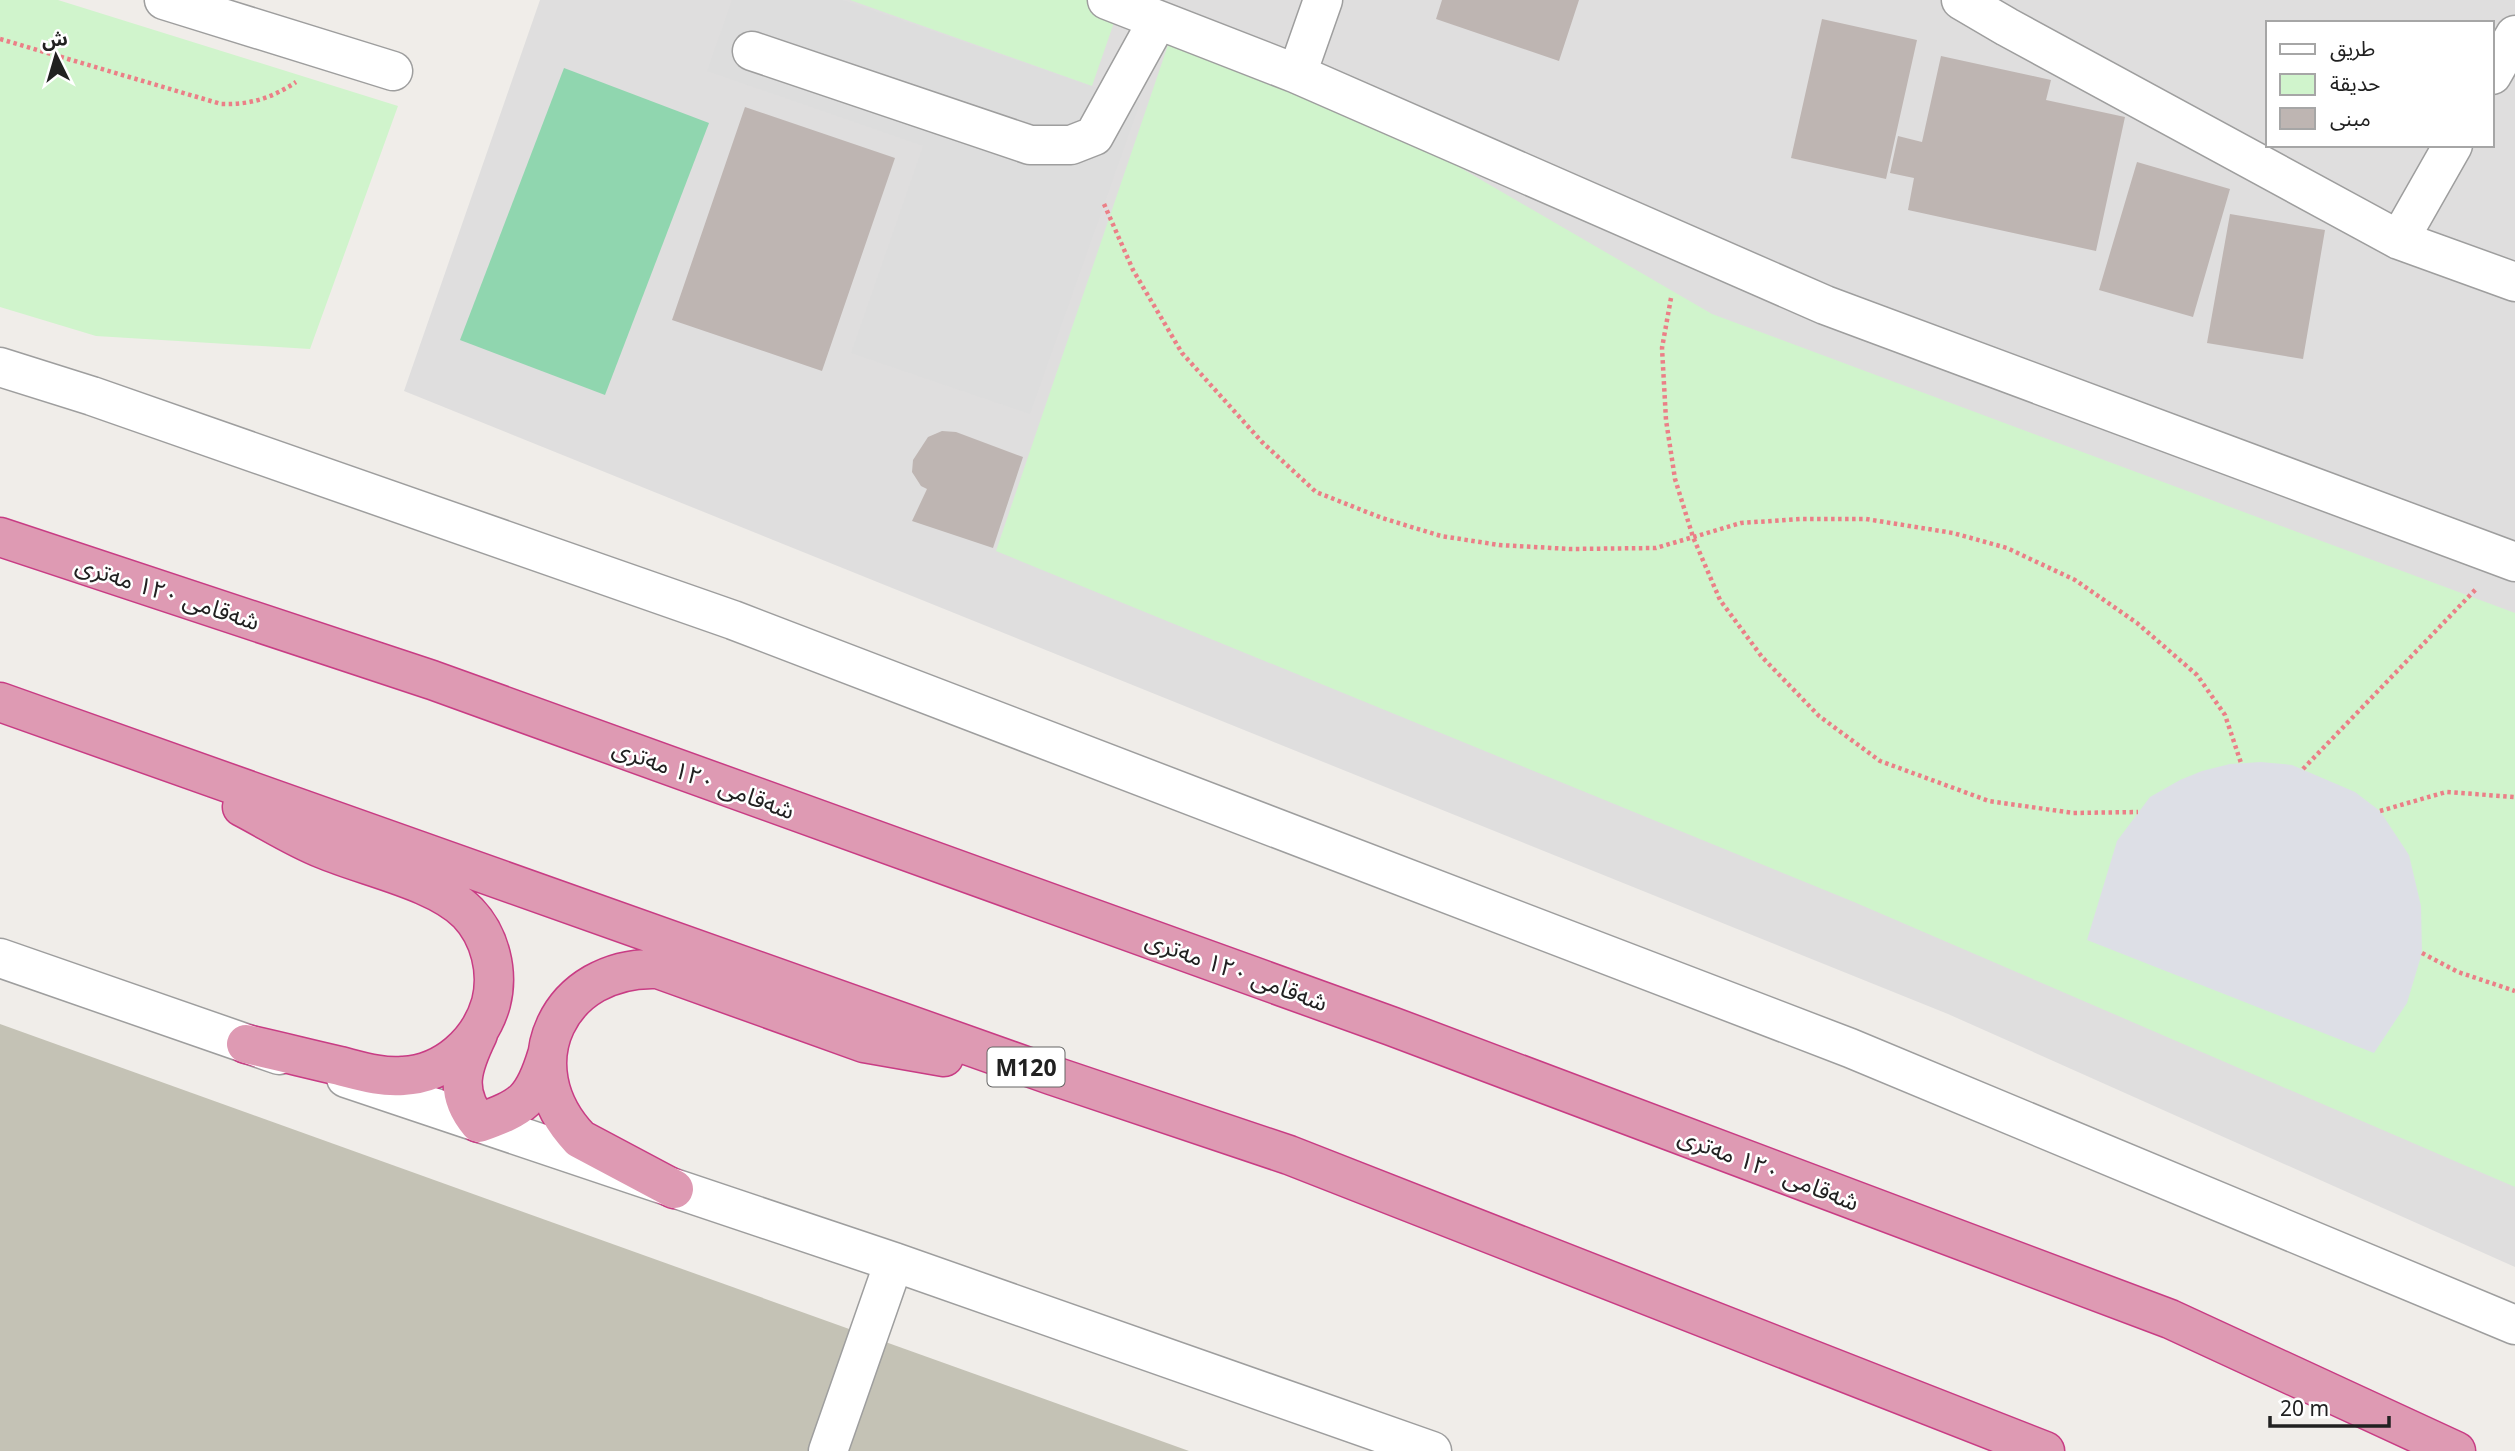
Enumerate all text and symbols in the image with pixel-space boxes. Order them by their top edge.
north arrow [21,21,91,91]
legend [2266,21,2494,147]
text: ش [40,25,69,53]
text: طريق [2330,34,2375,62]
text: حديقة [2330,69,2380,97]
text: مبنى [2330,104,2371,132]
street label: شەقامی ١٢٠ مەتری [72,547,264,637]
street label: شەقامی ١٢٠ مەتری [608,730,800,826]
street label: شەقامی ١٢٠ مەتری [1141,922,1333,1018]
road number: M120 [988,1048,1064,1086]
street label: شەقامی ١٢٠ مەتری [1674,1118,1864,1218]
scale bar [2270,1384,2389,1428]
text: 20 m [2280,1394,2329,1422]

